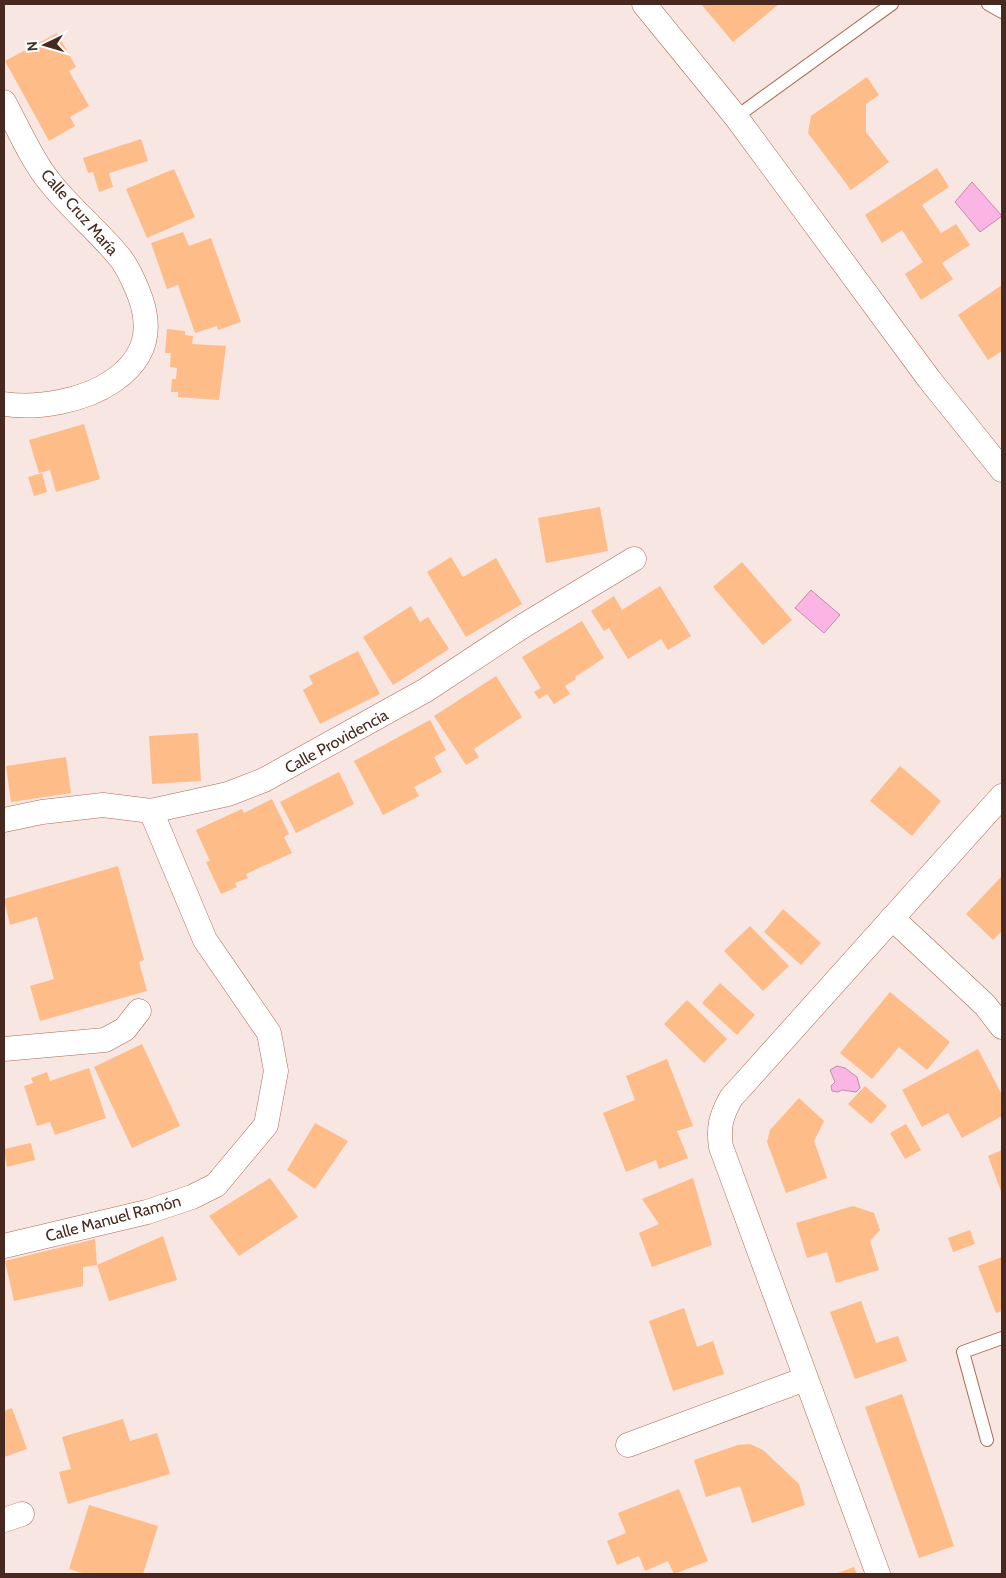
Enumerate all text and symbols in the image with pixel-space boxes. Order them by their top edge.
north arrow [20,20,70,70]
text: N [23,40,41,52]
street label: Calle Cruz María [37,165,122,259]
street label: Calle Providencia [281,705,391,778]
street label: Calle Manuel Ramón [43,1191,183,1246]

